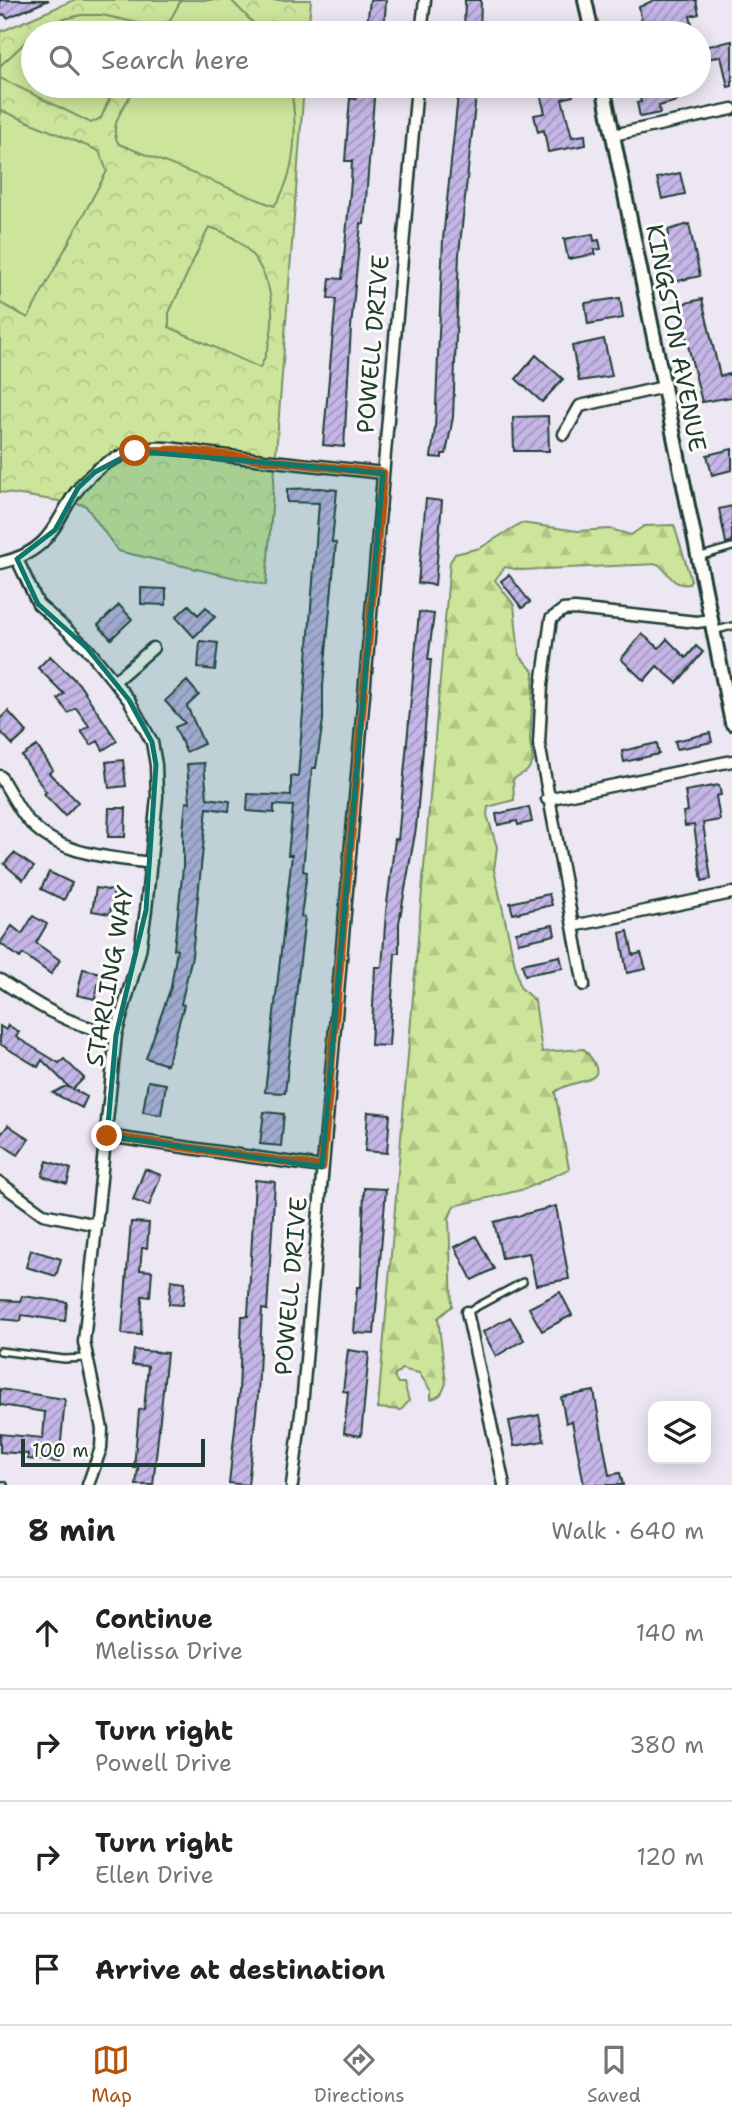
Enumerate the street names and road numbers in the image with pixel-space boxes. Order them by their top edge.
street label: KINGSTON AVENUE [638,221,714,455]
street label: POWELL DRIVE [349,253,397,435]
street label: STARLING WAY [78,883,142,1069]
street label: POWELL DRIVE [267,1195,315,1377]

